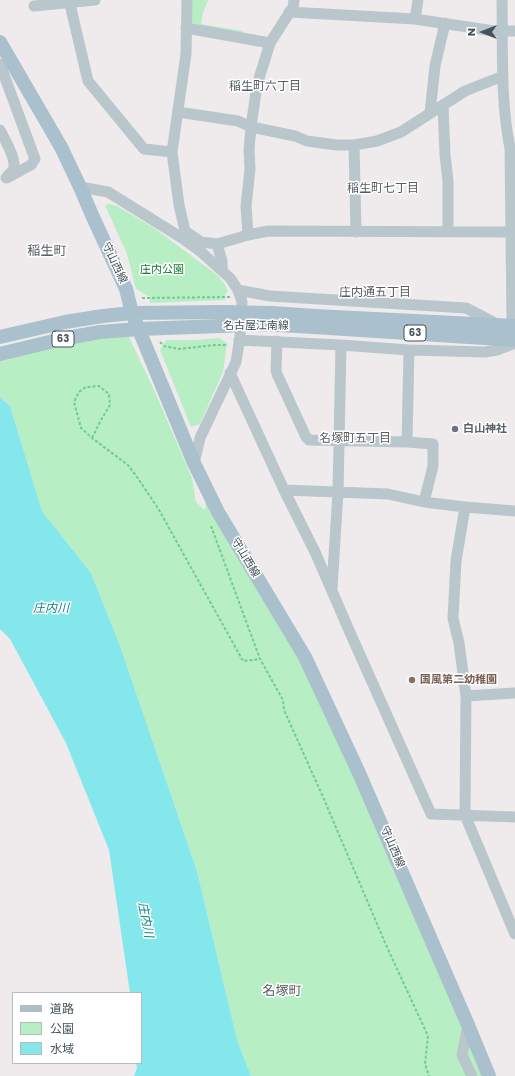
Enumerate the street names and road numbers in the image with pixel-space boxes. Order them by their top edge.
street label: 守山西線 [99,240,129,286]
street label: 名古屋江南線 [223,319,289,333]
road number: 63 [404,325,426,341]
road number: 63 [52,331,74,347]
street label: 守山西線 [228,536,262,580]
street label: 守山西線 [377,824,407,870]

